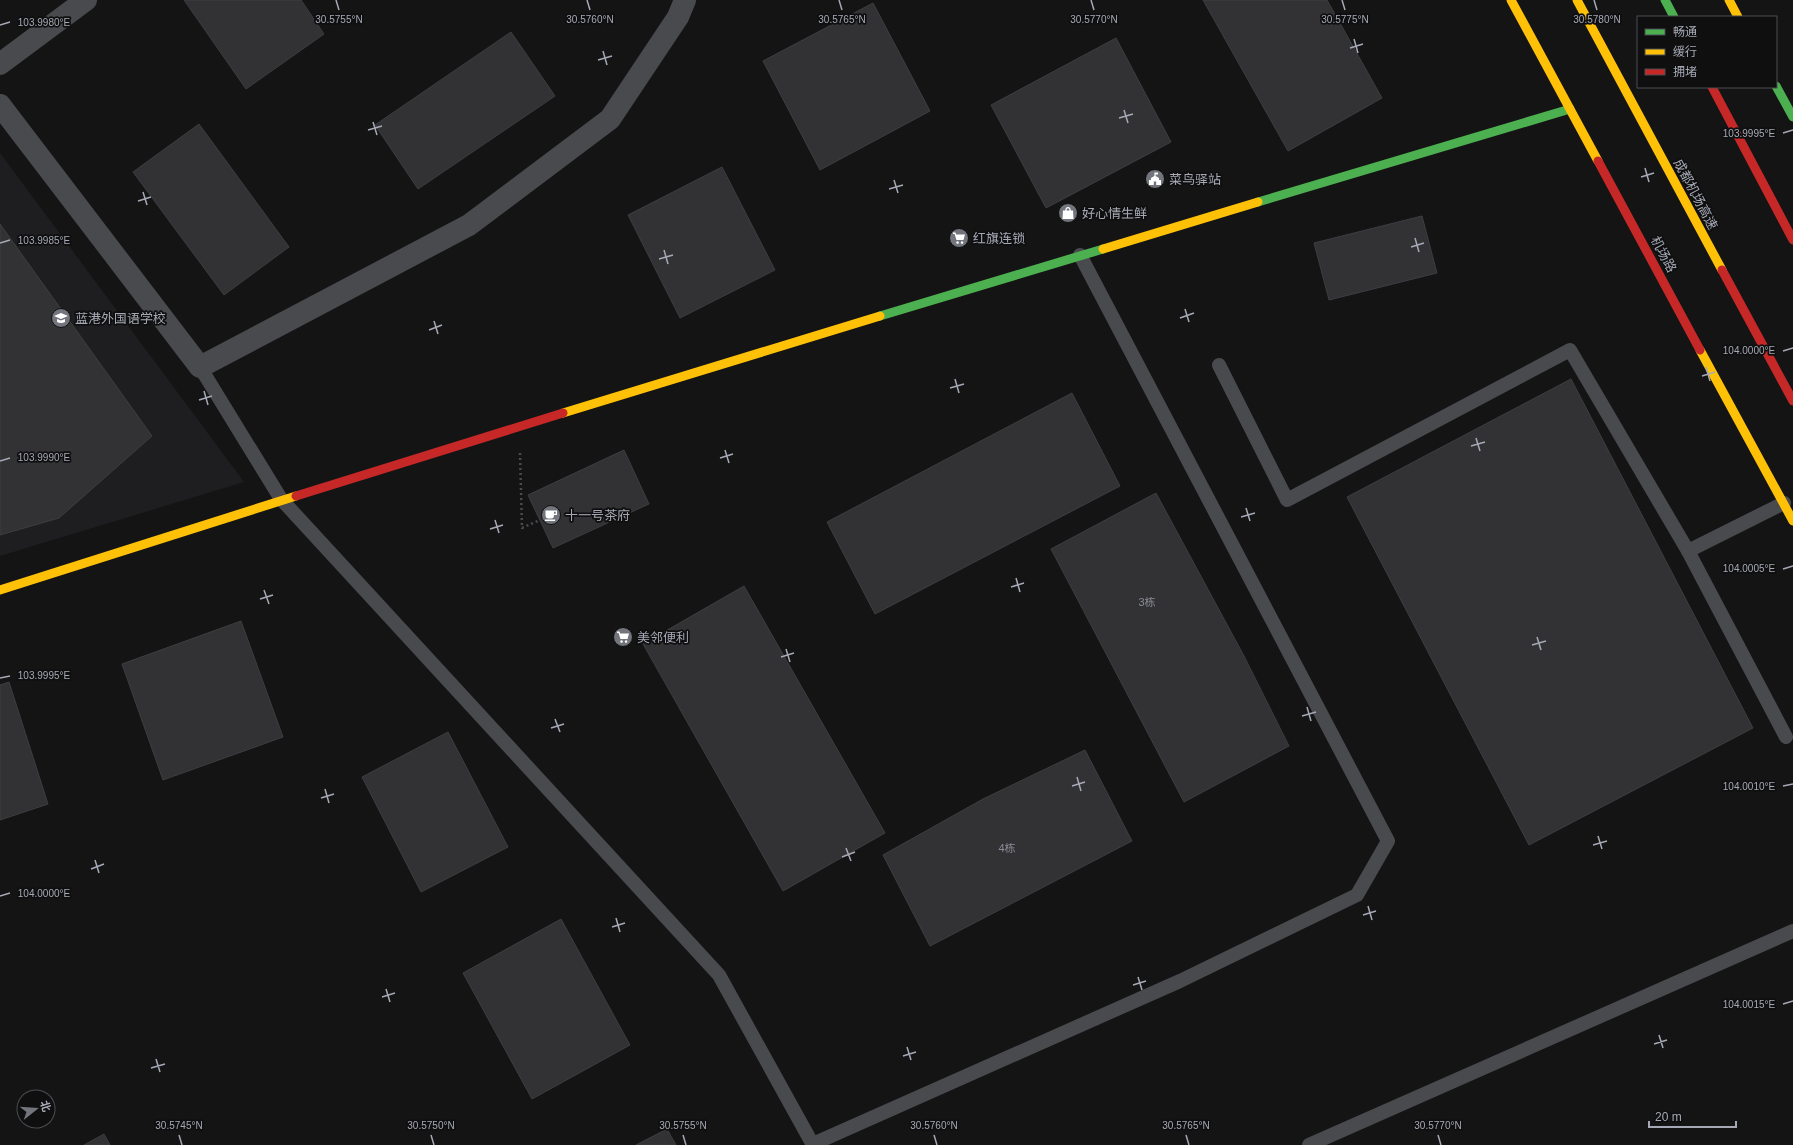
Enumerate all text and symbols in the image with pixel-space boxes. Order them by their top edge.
text: 30.5755°N [315,14,363,25]
text: 30.5760°N [566,14,614,25]
text: 30.5765°N [818,14,866,25]
text: 30.5770°N [1070,14,1118,25]
text: 30.5775°N [1321,14,1369,25]
text: 30.5780°N [1573,14,1621,25]
legend [1637,16,1777,88]
text: 103.9980°E [18,17,71,28]
text: 畅通 [1673,25,1697,39]
text: 缓行 [1673,45,1697,59]
text: 拥堵 [1673,65,1697,79]
text: 103.9995°E [1723,128,1776,139]
street label: 成都机场高速 [1671,156,1720,232]
public building icon: 菜鸟驿站 [1144,168,1166,190]
place label: 菜鸟驿站 [1169,172,1221,187]
shop icon: 好心情生鲜 [1057,202,1079,224]
place label: 好心情生鲜 [1082,206,1147,221]
supermarket icon: 红旗连锁 [948,227,970,249]
place label: 红旗连锁 [973,231,1025,246]
street label: 机场路 [1648,233,1679,275]
text: 103.9985°E [18,235,71,246]
school or university icon: 蓝港外国语学校 [50,307,72,329]
place label: 蓝港外国语学校 [75,311,166,326]
text: 104.0000°E [1723,345,1776,356]
text: 103.9990°E [18,452,71,463]
cafe icon: 十一号茶府 [540,504,562,526]
place label: 十一号茶府 [565,508,630,523]
text: 104.0005°E [1723,563,1776,574]
house number: 3栋 [1138,596,1156,608]
supermarket icon: 美邻便利 [612,626,634,648]
place label: 美邻便利 [637,630,689,645]
text: 103.9995°E [18,670,71,681]
text: 104.0010°E [1723,781,1776,792]
house number: 4栋 [998,842,1016,854]
text: 104.0000°E [18,888,71,899]
text: 104.0015°E [1723,999,1776,1010]
north arrow [16,1089,56,1129]
text: 北 [38,1099,53,1113]
scale bar [1649,1103,1736,1129]
text: 20 m [1655,1110,1682,1124]
text: 30.5745°N [155,1120,203,1131]
text: 30.5750°N [407,1120,455,1131]
text: 30.5755°N [659,1120,707,1131]
text: 30.5760°N [910,1120,958,1131]
text: 30.5765°N [1162,1120,1210,1131]
text: 30.5770°N [1414,1120,1462,1131]

